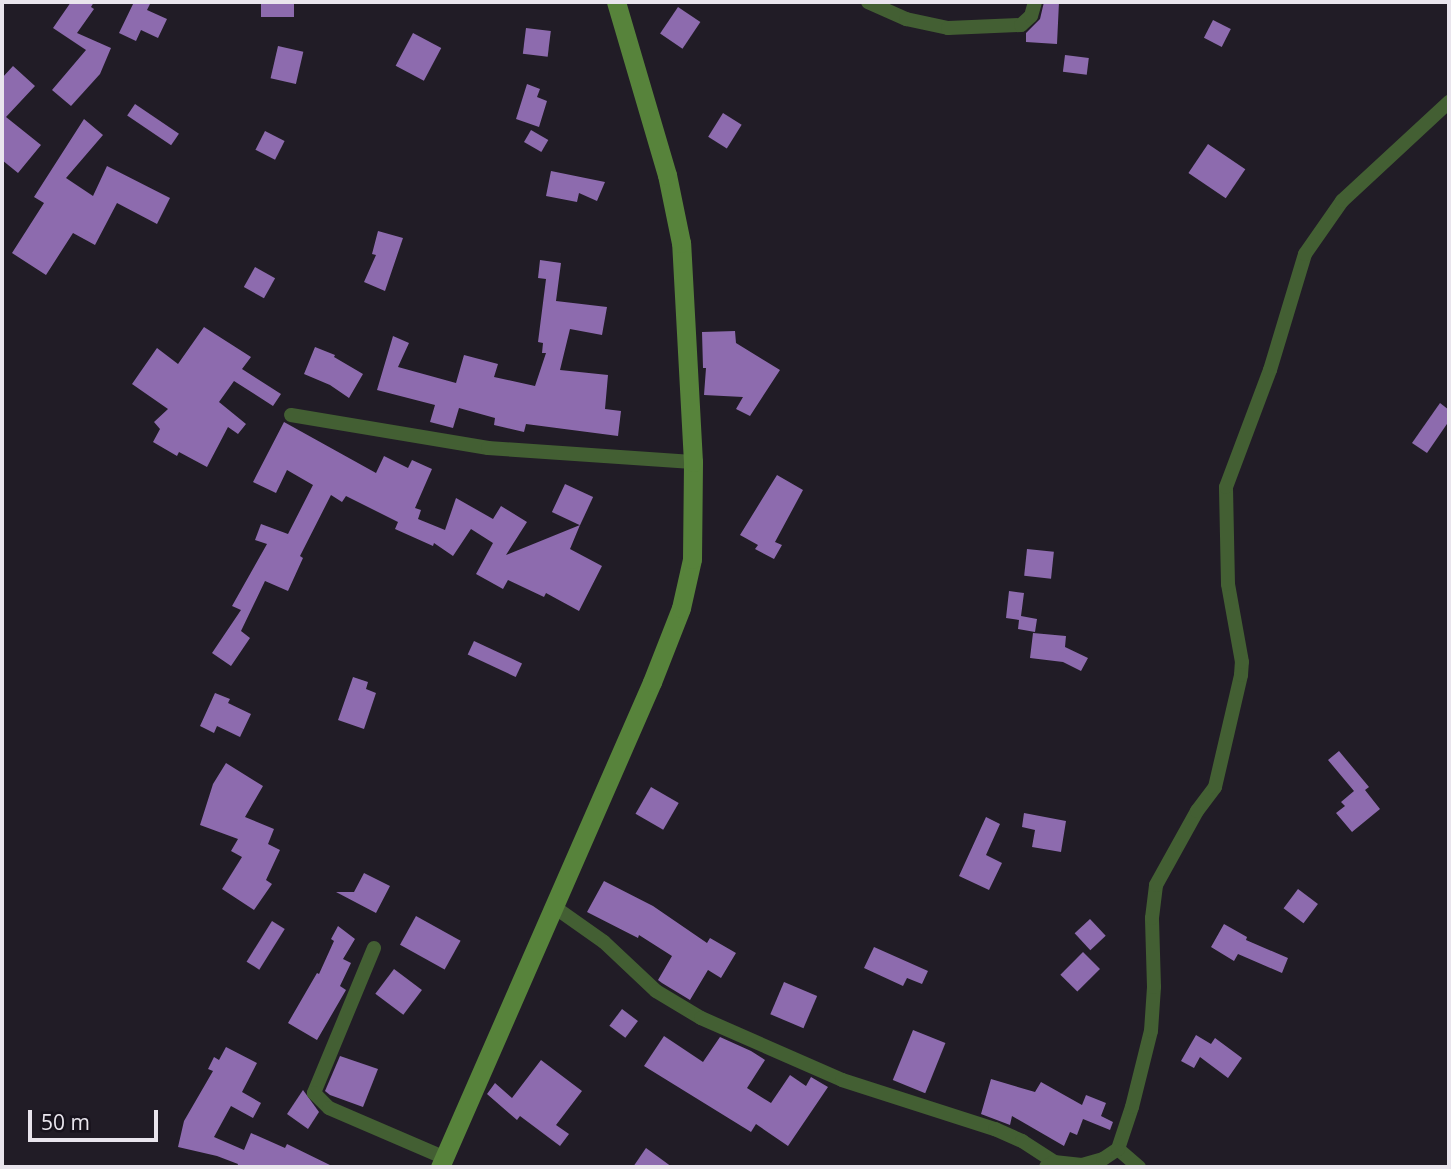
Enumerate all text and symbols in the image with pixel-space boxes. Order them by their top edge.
scale bar [32,1096,161,1140]
text: 50 m [41,1108,90,1136]

